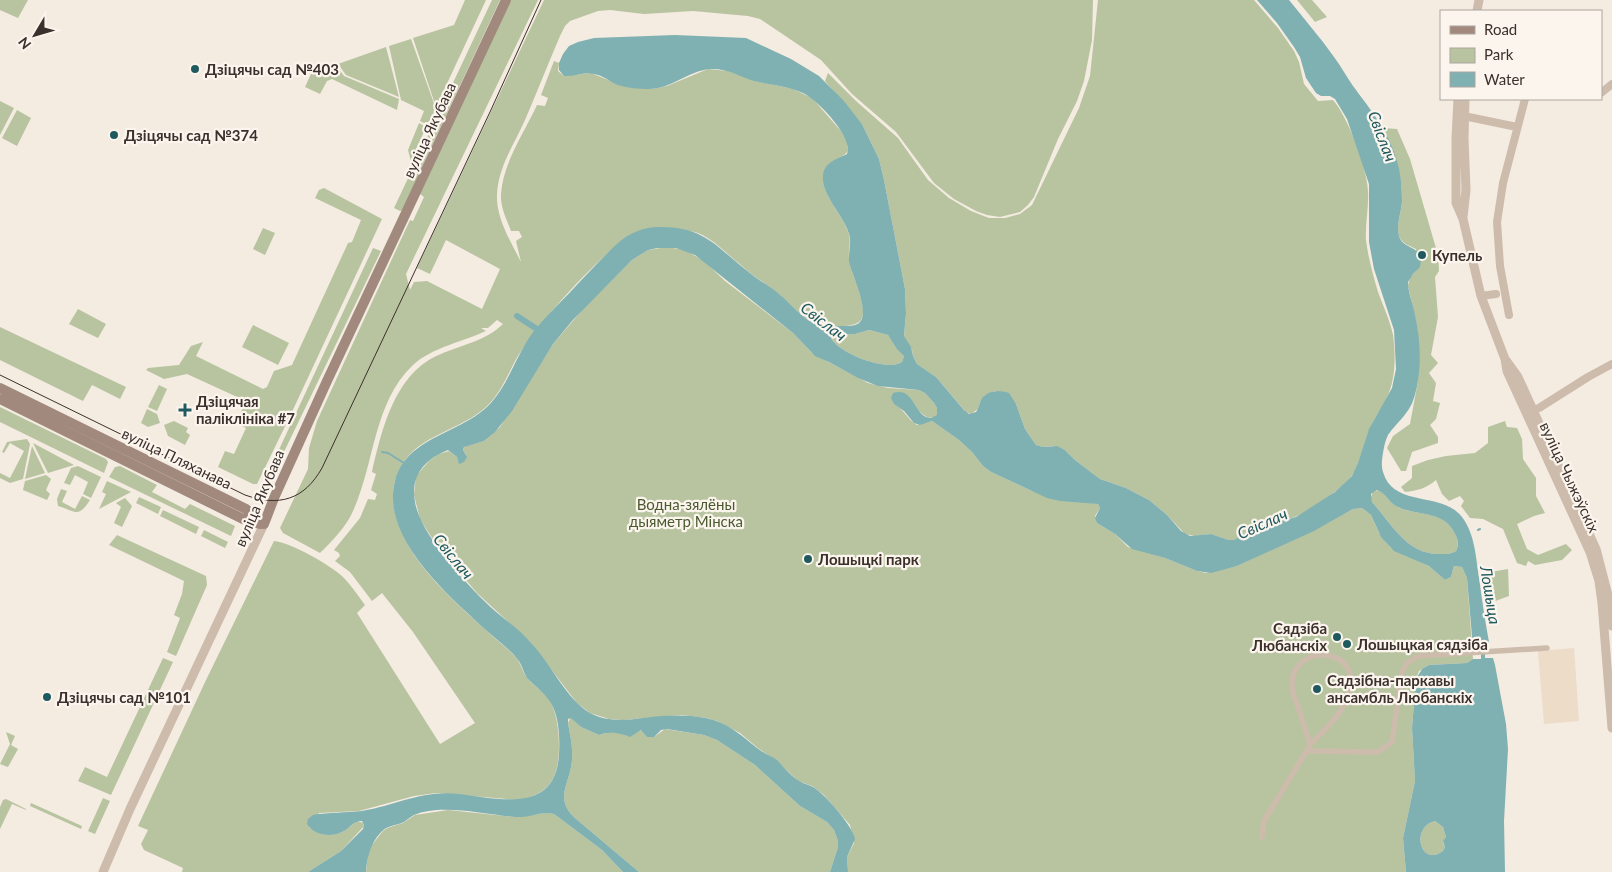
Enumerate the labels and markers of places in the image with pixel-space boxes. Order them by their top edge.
place label: Дзіцячы сад №403 [205,60,339,78]
marker: Дзіцячы сад №403 [189,63,201,75]
place label: Дзіцячы сад №374 [124,126,258,144]
marker: Дзіцячы сад №374 [108,129,120,141]
place label: Купель [1432,246,1482,264]
marker: Купель [1416,249,1428,261]
place label: Дзіцячая паліклініка #7 [196,392,295,427]
marker: Дзіцячая паліклініка #7 [178,403,192,417]
place label: Лошыцкі парк [817,550,920,568]
marker: Лошыцкі парк [802,553,814,565]
place label: Сядзіба Любанскіх [1251,619,1327,654]
marker: Сядзіба Любанскіх [1331,631,1343,643]
place label: Лошыцкая сядзіба [1356,635,1488,653]
marker: Лошыцкая сядзіба [1341,638,1353,650]
place label: Сядзібна-паркавы ансамбль Любанскіх [1327,671,1473,706]
marker: Сядзібна-паркавы ансамбль Любанскіх [1311,683,1323,695]
place label: Дзіцячы сад №101 [57,688,191,706]
marker: Дзіцячы сад №101 [41,691,53,703]

